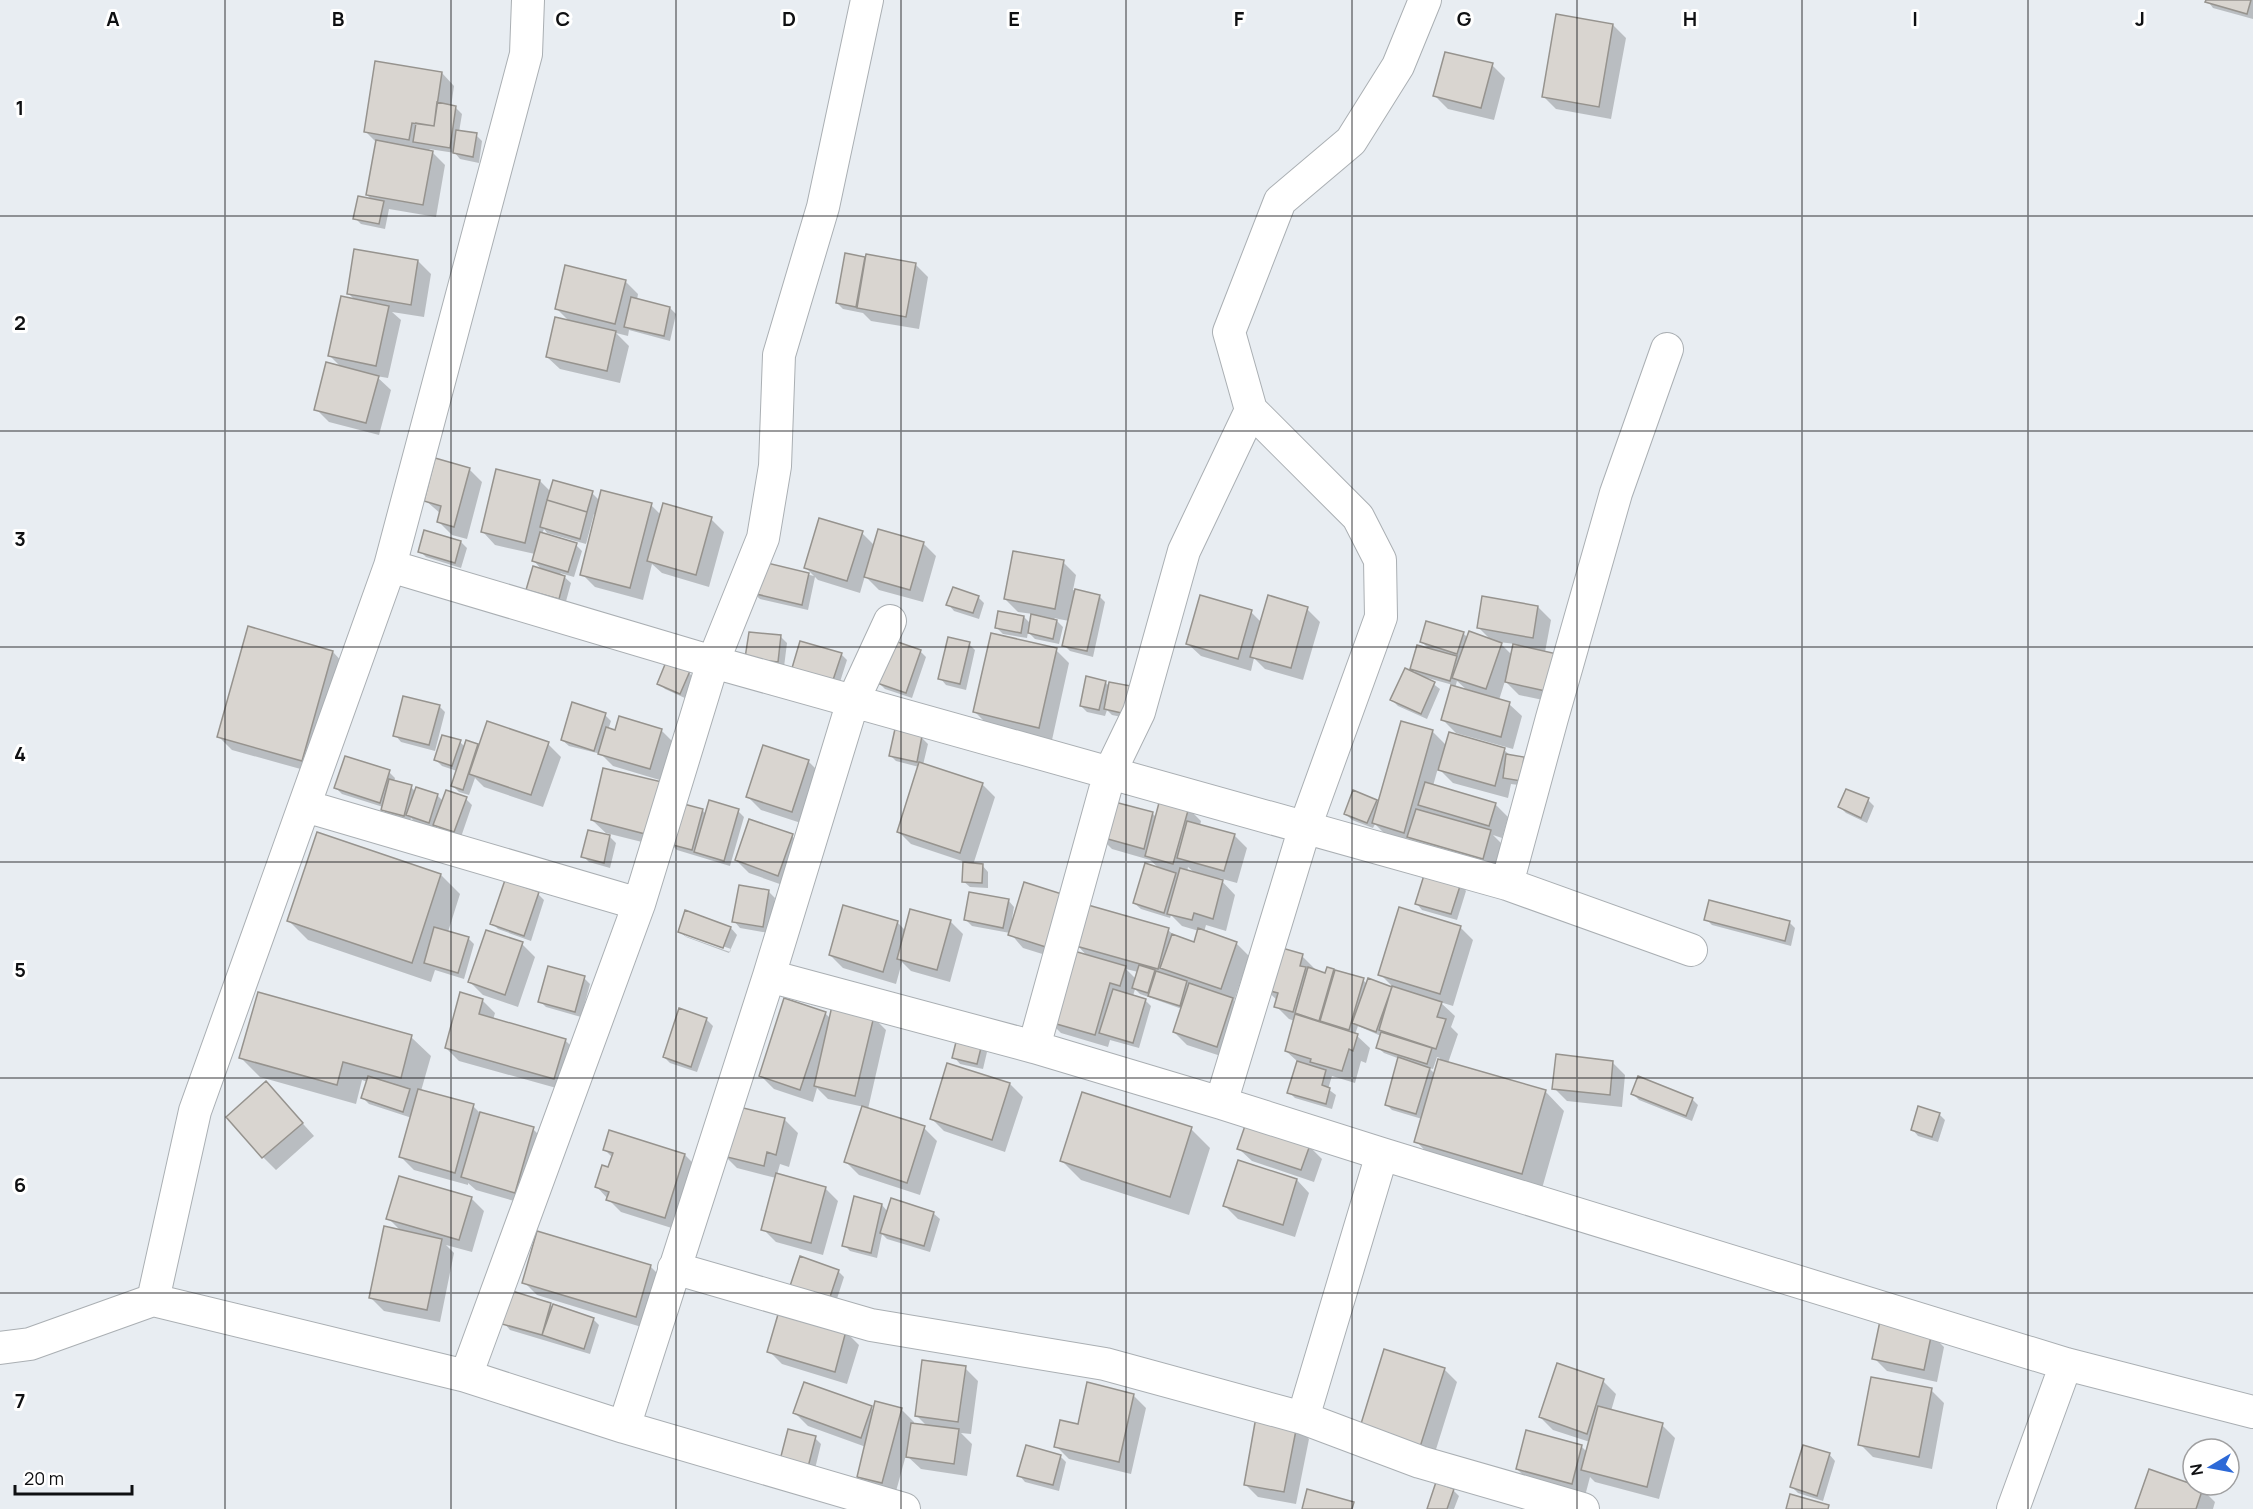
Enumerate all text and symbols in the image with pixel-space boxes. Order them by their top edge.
text: A [106,5,120,32]
text: B [332,5,345,32]
text: C [556,5,570,32]
text: D [782,5,796,32]
text: E [1008,5,1020,32]
text: F [1234,5,1245,32]
text: G [1457,5,1472,32]
text: H [1683,5,1697,32]
text: I [1912,5,1918,32]
text: J [2135,5,2145,32]
text: 1 [16,94,24,121]
text: 2 [14,309,26,336]
text: 3 [14,525,26,552]
text: 4 [14,740,26,767]
text: 5 [14,956,26,983]
text: 6 [14,1171,26,1198]
text: 7 [15,1387,25,1414]
north arrow [2181,1437,2241,1497]
scale bar [15,1458,132,1496]
text: N [2184,1462,2208,1477]
text: 20 m [24,1466,64,1490]

